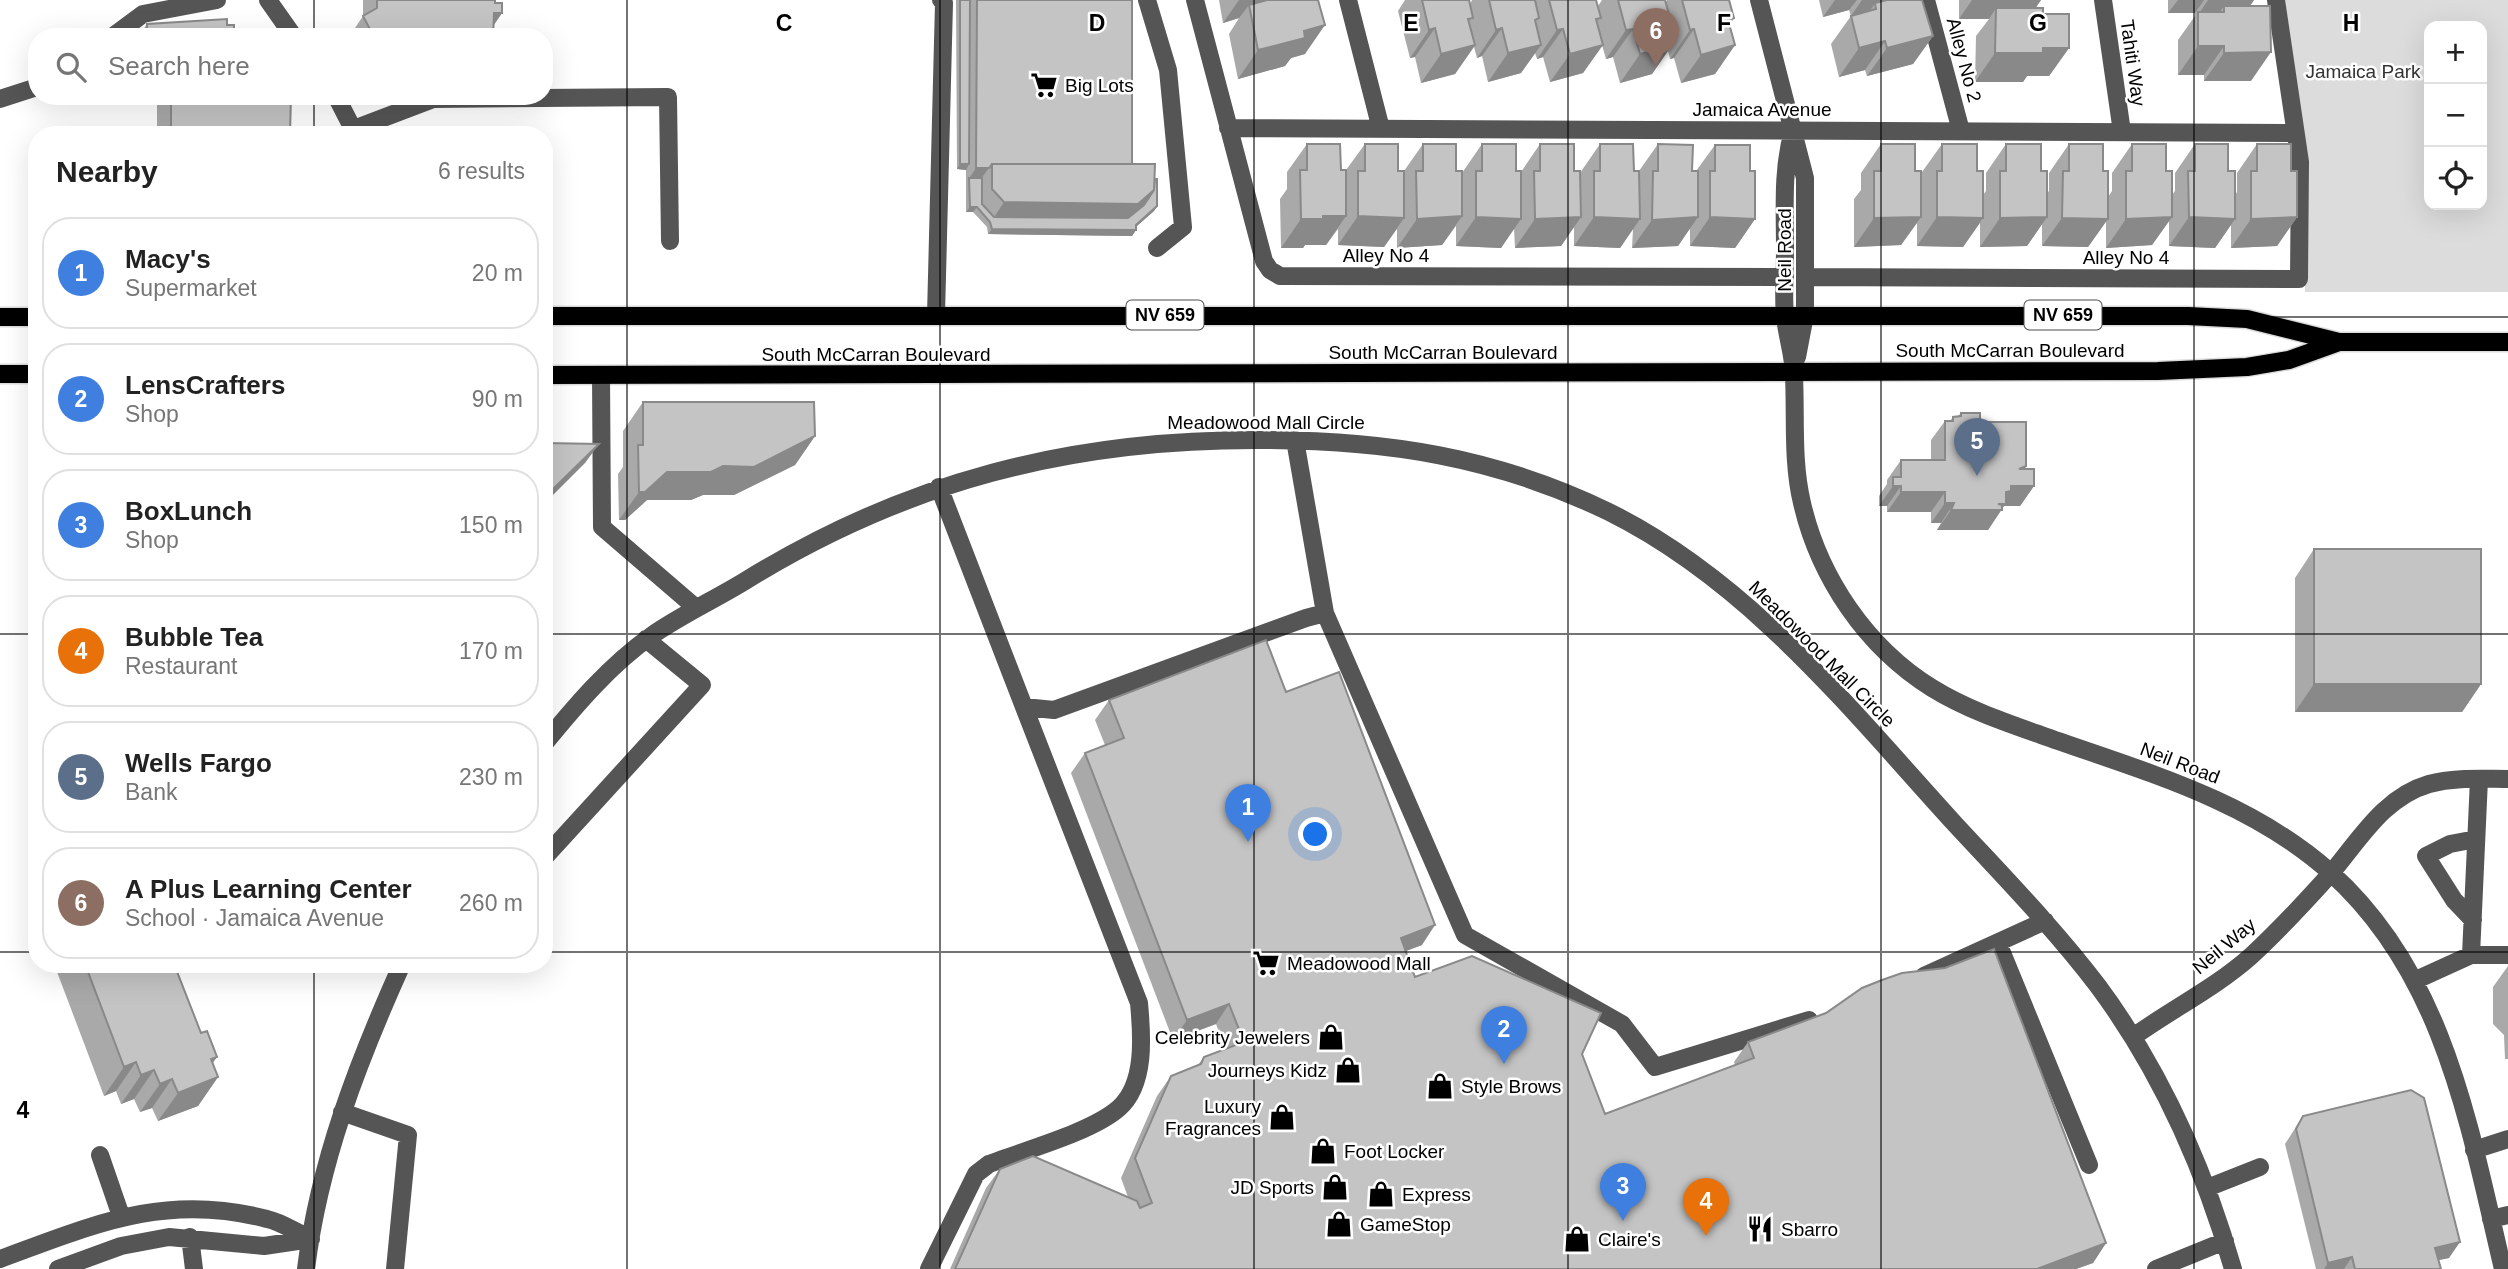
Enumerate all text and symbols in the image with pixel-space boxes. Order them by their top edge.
pin: 6 [1633,8,1679,66]
text: C [776,10,792,36]
text: D [1089,10,1105,36]
text: E [1403,10,1419,36]
text: F [1717,10,1731,36]
text: G [2029,10,2047,36]
text: H [2343,10,2359,36]
street label: Alley No 2 [1943,15,1985,105]
street label: Tahiti Way [2117,18,2150,108]
map controls [2424,21,2487,210]
button: + [2424,21,2487,84]
search box [28,28,553,105]
icon: search [52,48,90,86]
text: Search here [108,51,250,81]
park label: Jamaica Park [2305,61,2421,82]
supermarket icon: Big Lots [1029,70,1059,100]
place label: Big Lots [1065,75,1134,96]
button: − [2424,84,2487,147]
street label: Jamaica Avenue [1692,99,1832,120]
button: locate [2424,147,2487,210]
text: Nearby [56,155,158,188]
text: 6 results [438,158,525,184]
street label: Neil Road [1774,208,1795,292]
text: Macy's [125,244,211,274]
street label: Alley No 4 [1343,245,1430,266]
street label: Alley No 4 [2083,247,2170,268]
text: 1 [75,260,87,286]
text: 20 m [472,260,523,286]
text: Supermarket [125,275,257,301]
road number: NV 659 [1126,300,1204,330]
road number: NV 659 [2024,300,2102,330]
street label: South McCarran Boulevard [1895,340,2125,361]
street label: South McCarran Boulevard [1328,342,1558,363]
street label: South McCarran Boulevard [761,344,991,365]
text: LensCrafters [125,370,285,400]
text: 2 [75,386,87,412]
text: 90 m [472,386,523,412]
text: Shop [125,401,179,427]
street label: Meadowood Mall Circle [1167,412,1365,433]
pin: 5 [1954,418,2000,476]
text: BoxLunch [125,496,252,526]
text: 3 [75,512,87,538]
text: 150 m [459,512,523,538]
text: Shop [125,527,179,553]
street label: Meadowood Mall Circle [1745,577,1899,731]
text: Bubble Tea [125,622,263,652]
text: 4 [75,638,87,664]
text: 170 m [459,638,523,664]
text: Restaurant [125,653,238,679]
street label: Neil Road [2137,738,2223,788]
text: Wells Fargo [125,748,272,778]
text: 5 [75,764,87,790]
text: 230 m [459,764,523,790]
text: Bank [125,779,177,805]
pin: 1 [1225,784,1271,842]
your location [1298,817,1332,851]
text: A Plus Learning Center [125,874,412,904]
text: 6 [75,890,87,916]
text: 260 m [459,890,523,916]
text: School · Jamaica Avenue [125,905,384,931]
street label: Neil Way [2188,913,2260,978]
supermarket icon: Meadowood Mall [1251,948,1281,978]
place label: Meadowood Mall [1287,953,1431,974]
pin: 2 [1481,1006,1527,1064]
shop icon: Celebrity Jewelers [1316,1022,1346,1052]
place label: Celebrity Jewelers [1155,1027,1310,1048]
shop icon: Journeys Kidz [1333,1055,1363,1085]
place label: Journeys Kidz [1208,1060,1327,1081]
shop icon: Style Brows [1425,1071,1455,1101]
place label: Style Brows [1461,1076,1561,1097]
place label: Luxury Fragrances [1165,1096,1261,1139]
text: 4 [17,1097,30,1123]
shop icon: Luxury Fragrances [1267,1102,1297,1132]
shop icon: Foot Locker [1308,1136,1338,1166]
place label: Foot Locker [1344,1141,1445,1162]
pin: 3 [1600,1163,1646,1221]
shop icon: JD Sports [1320,1172,1350,1202]
place label: JD Sports [1231,1177,1314,1198]
pin: 4 [1683,1178,1729,1236]
shop icon: Express [1366,1179,1396,1209]
place label: Express [1402,1184,1471,1205]
shop icon: GameStop [1324,1209,1354,1239]
place label: GameStop [1360,1214,1451,1235]
restaurant icon: Sbarro [1745,1214,1775,1244]
place label: Sbarro [1781,1219,1838,1240]
shop icon: Claire's [1562,1224,1592,1254]
place label: Claire's [1598,1229,1661,1250]

